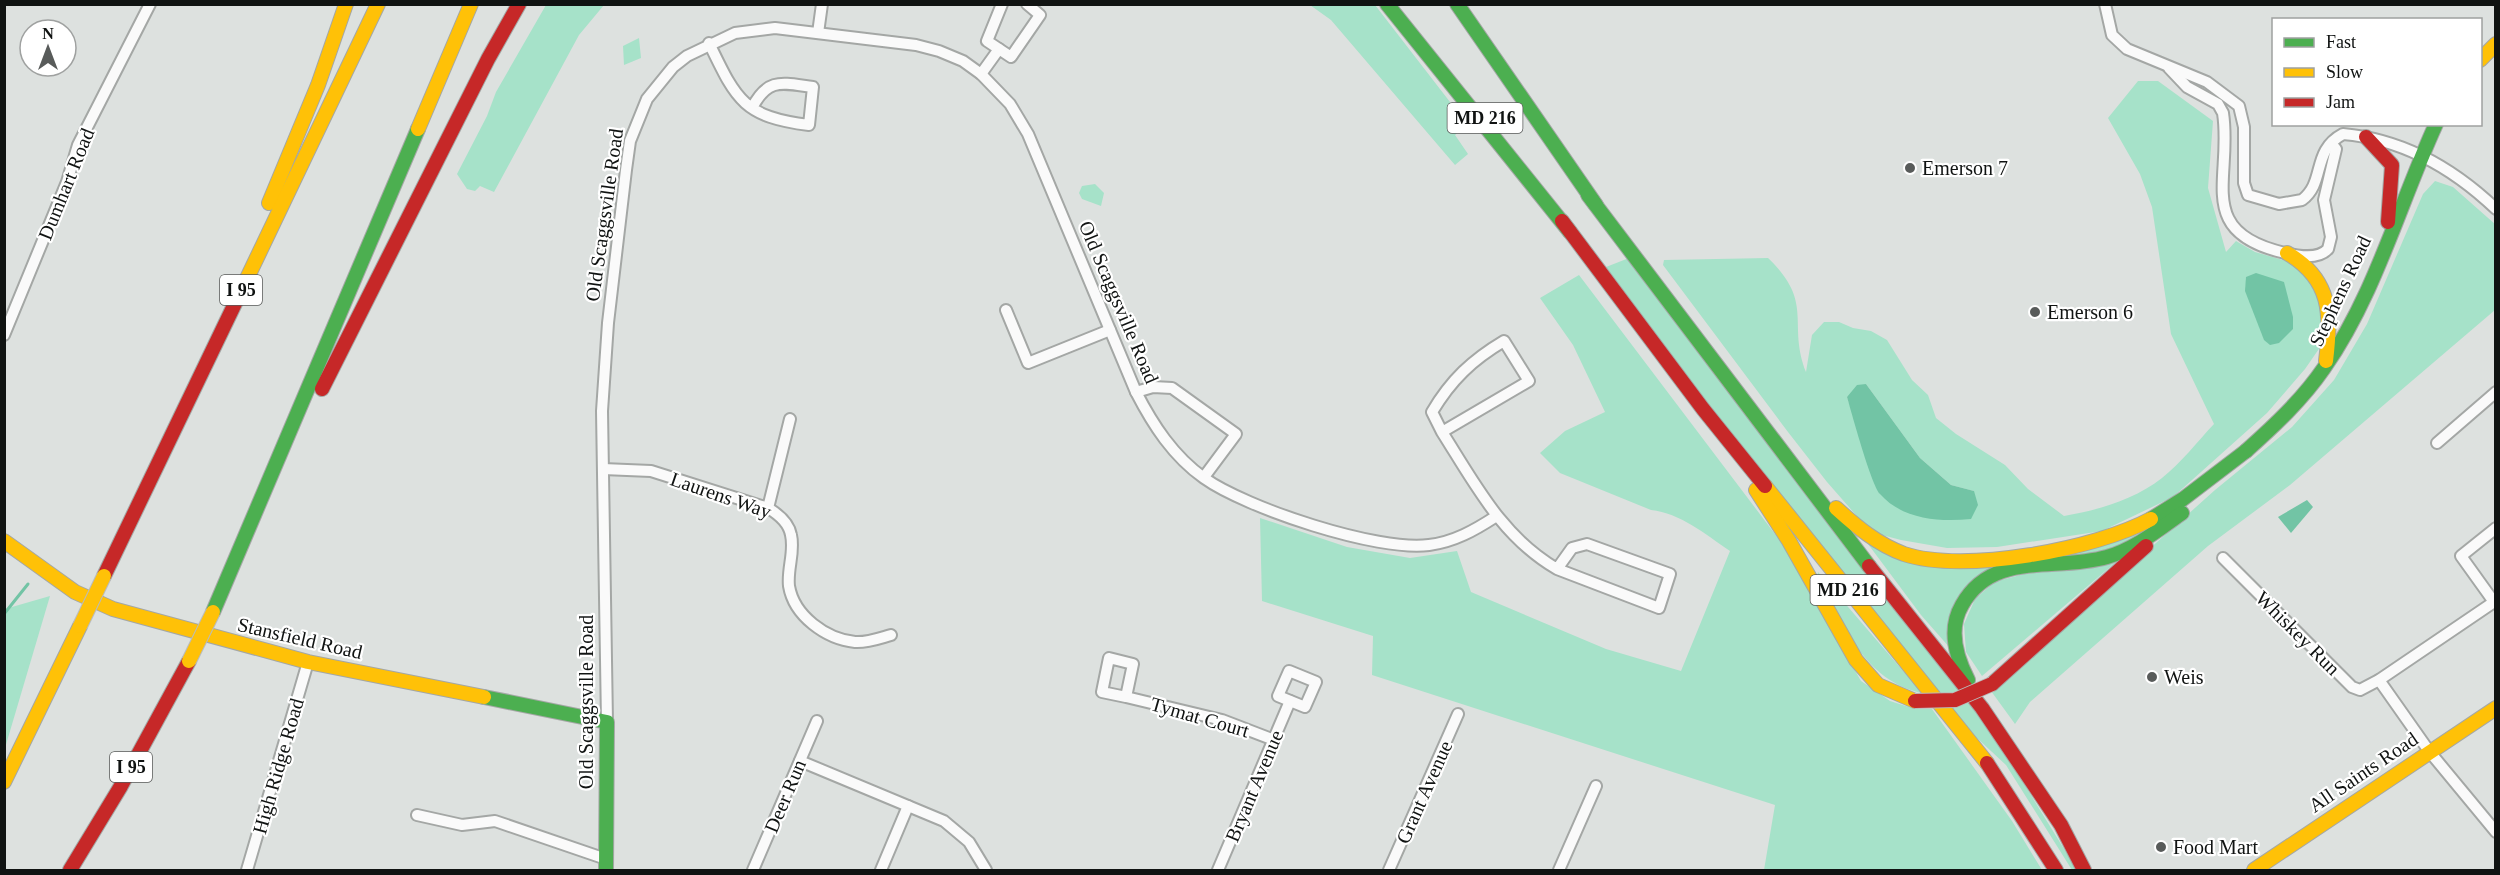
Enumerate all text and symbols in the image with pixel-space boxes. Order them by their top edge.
north arrow [18,18,78,78]
legend [2272,18,2482,126]
text: N [42,25,54,42]
text: Fast [2326,32,2356,52]
text: Slow [2326,62,2363,82]
text: Jam [2326,92,2355,112]
road number: MD 216 [1448,103,1522,133]
street label: Dumhart Road [34,125,98,243]
street label: Old Scaggsville Road [581,127,628,303]
place label: Emerson 7 [1922,157,2008,179]
marker: Emerson 7 [1903,161,1917,175]
street label: Old Scaggsville Road [1074,217,1163,387]
street label: Stephens Road [2305,232,2376,350]
road number: I 95 [220,275,262,305]
place label: Emerson 6 [2047,301,2133,323]
marker: Emerson 6 [2028,305,2042,319]
street label: Laurens Way [667,467,774,523]
road number: MD 216 [1810,575,1886,605]
street label: Whiskey Run [2251,587,2344,680]
street label: Stansfield Road [236,613,364,663]
street label: Old Scaggsville Road [575,615,598,789]
place label: Weis [2164,666,2204,688]
marker: Weis [2145,670,2159,684]
street label: Tymat Court [1148,692,1252,743]
street label: High Ridge Road [248,696,309,837]
street label: Bryant Avenue [1221,727,1288,845]
street label: All Saints Road [2304,727,2422,817]
street label: Grant Avenue [1392,737,1456,847]
road number: I 95 [110,752,152,782]
street label: Deer Run [760,756,810,836]
place label: Food Mart [2173,836,2258,858]
marker: Food Mart [2154,840,2168,854]

